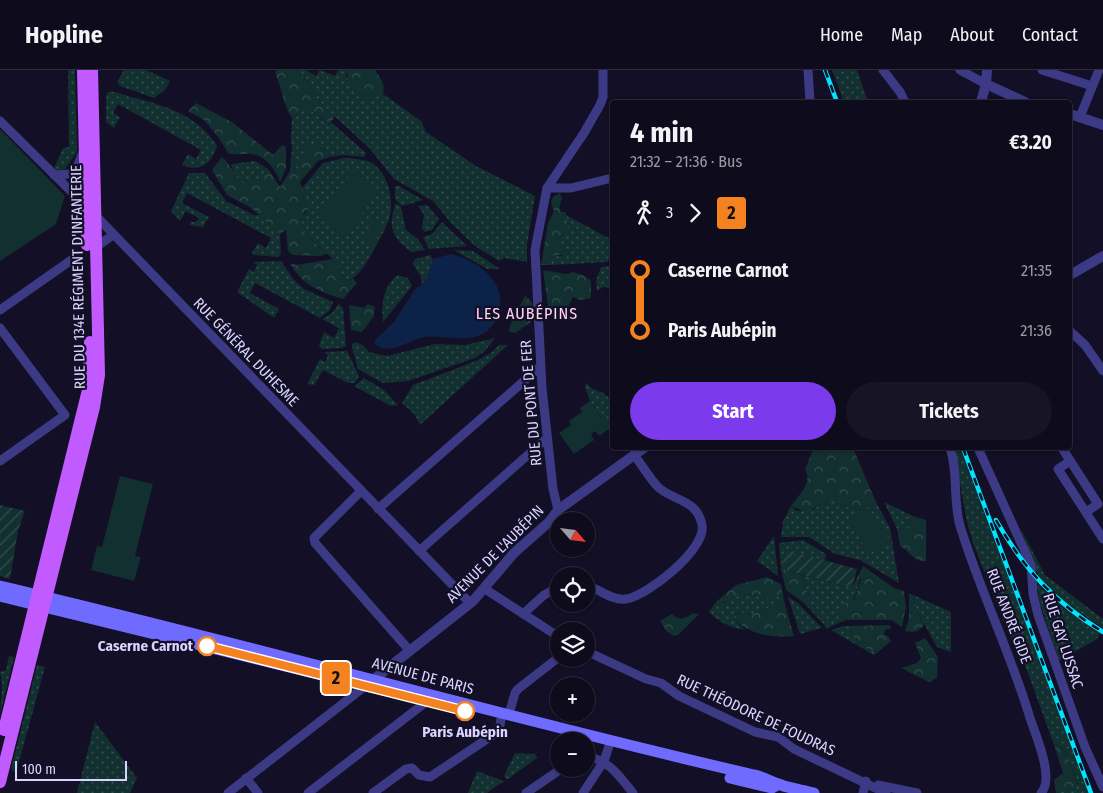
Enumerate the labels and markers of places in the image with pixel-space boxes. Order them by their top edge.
marker: Caserne Carnot [197,636,217,656]
place label: Caserne Carnot [98,637,194,655]
marker: Paris Aubépin [455,701,475,721]
place label: Paris Aubépin [422,723,508,741]

